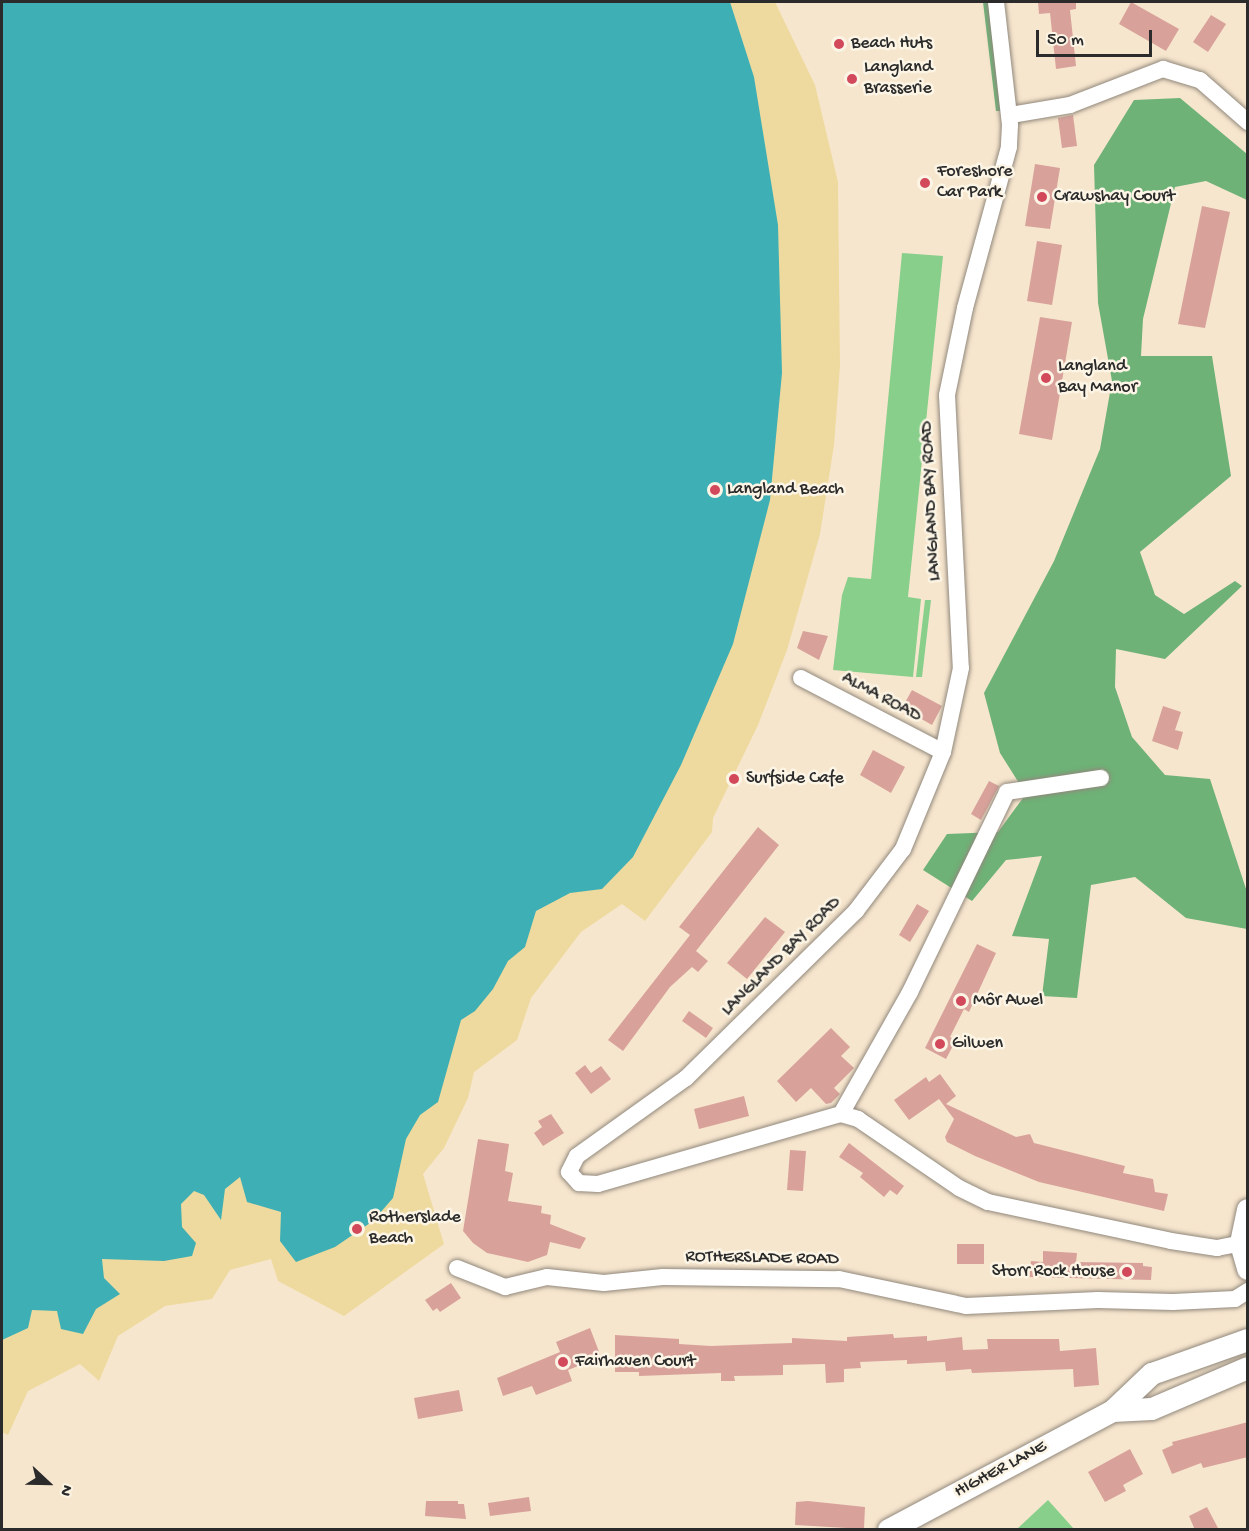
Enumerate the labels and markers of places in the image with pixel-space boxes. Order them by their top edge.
place label: Beach Huts [851,33,932,55]
marker: Beach Huts [832,37,846,51]
place label: Langland Brasserie [864,58,932,100]
marker: Langland Brasserie [845,72,859,86]
place label: Foreshore Car Park [937,162,1013,204]
marker: Foreshore Car Park [918,176,932,190]
place label: Crawshay Court [1054,186,1175,208]
marker: Crawshay Court [1035,190,1049,204]
place label: Langland Bay Manor [1058,357,1137,400]
marker: Langland Bay Manor [1039,371,1053,385]
place label: Langland Beach [727,479,844,501]
marker: Langland Beach [708,483,722,497]
place label: Surfside Cafe [746,768,844,790]
marker: Surfside Cafe [727,772,741,786]
place label: Môr Awel [973,990,1043,1012]
marker: Môr Awel [954,994,968,1008]
place label: Gilwen [952,1033,1003,1055]
marker: Gilwen [933,1037,947,1051]
place label: Rotherslade Beach [369,1208,461,1250]
marker: Rotherslade Beach [350,1222,364,1236]
place label: Storr Rock House [992,1261,1115,1283]
marker: Storr Rock House [1120,1265,1134,1279]
place label: Fairhaven Court [575,1351,695,1373]
marker: Fairhaven Court [556,1355,570,1369]

